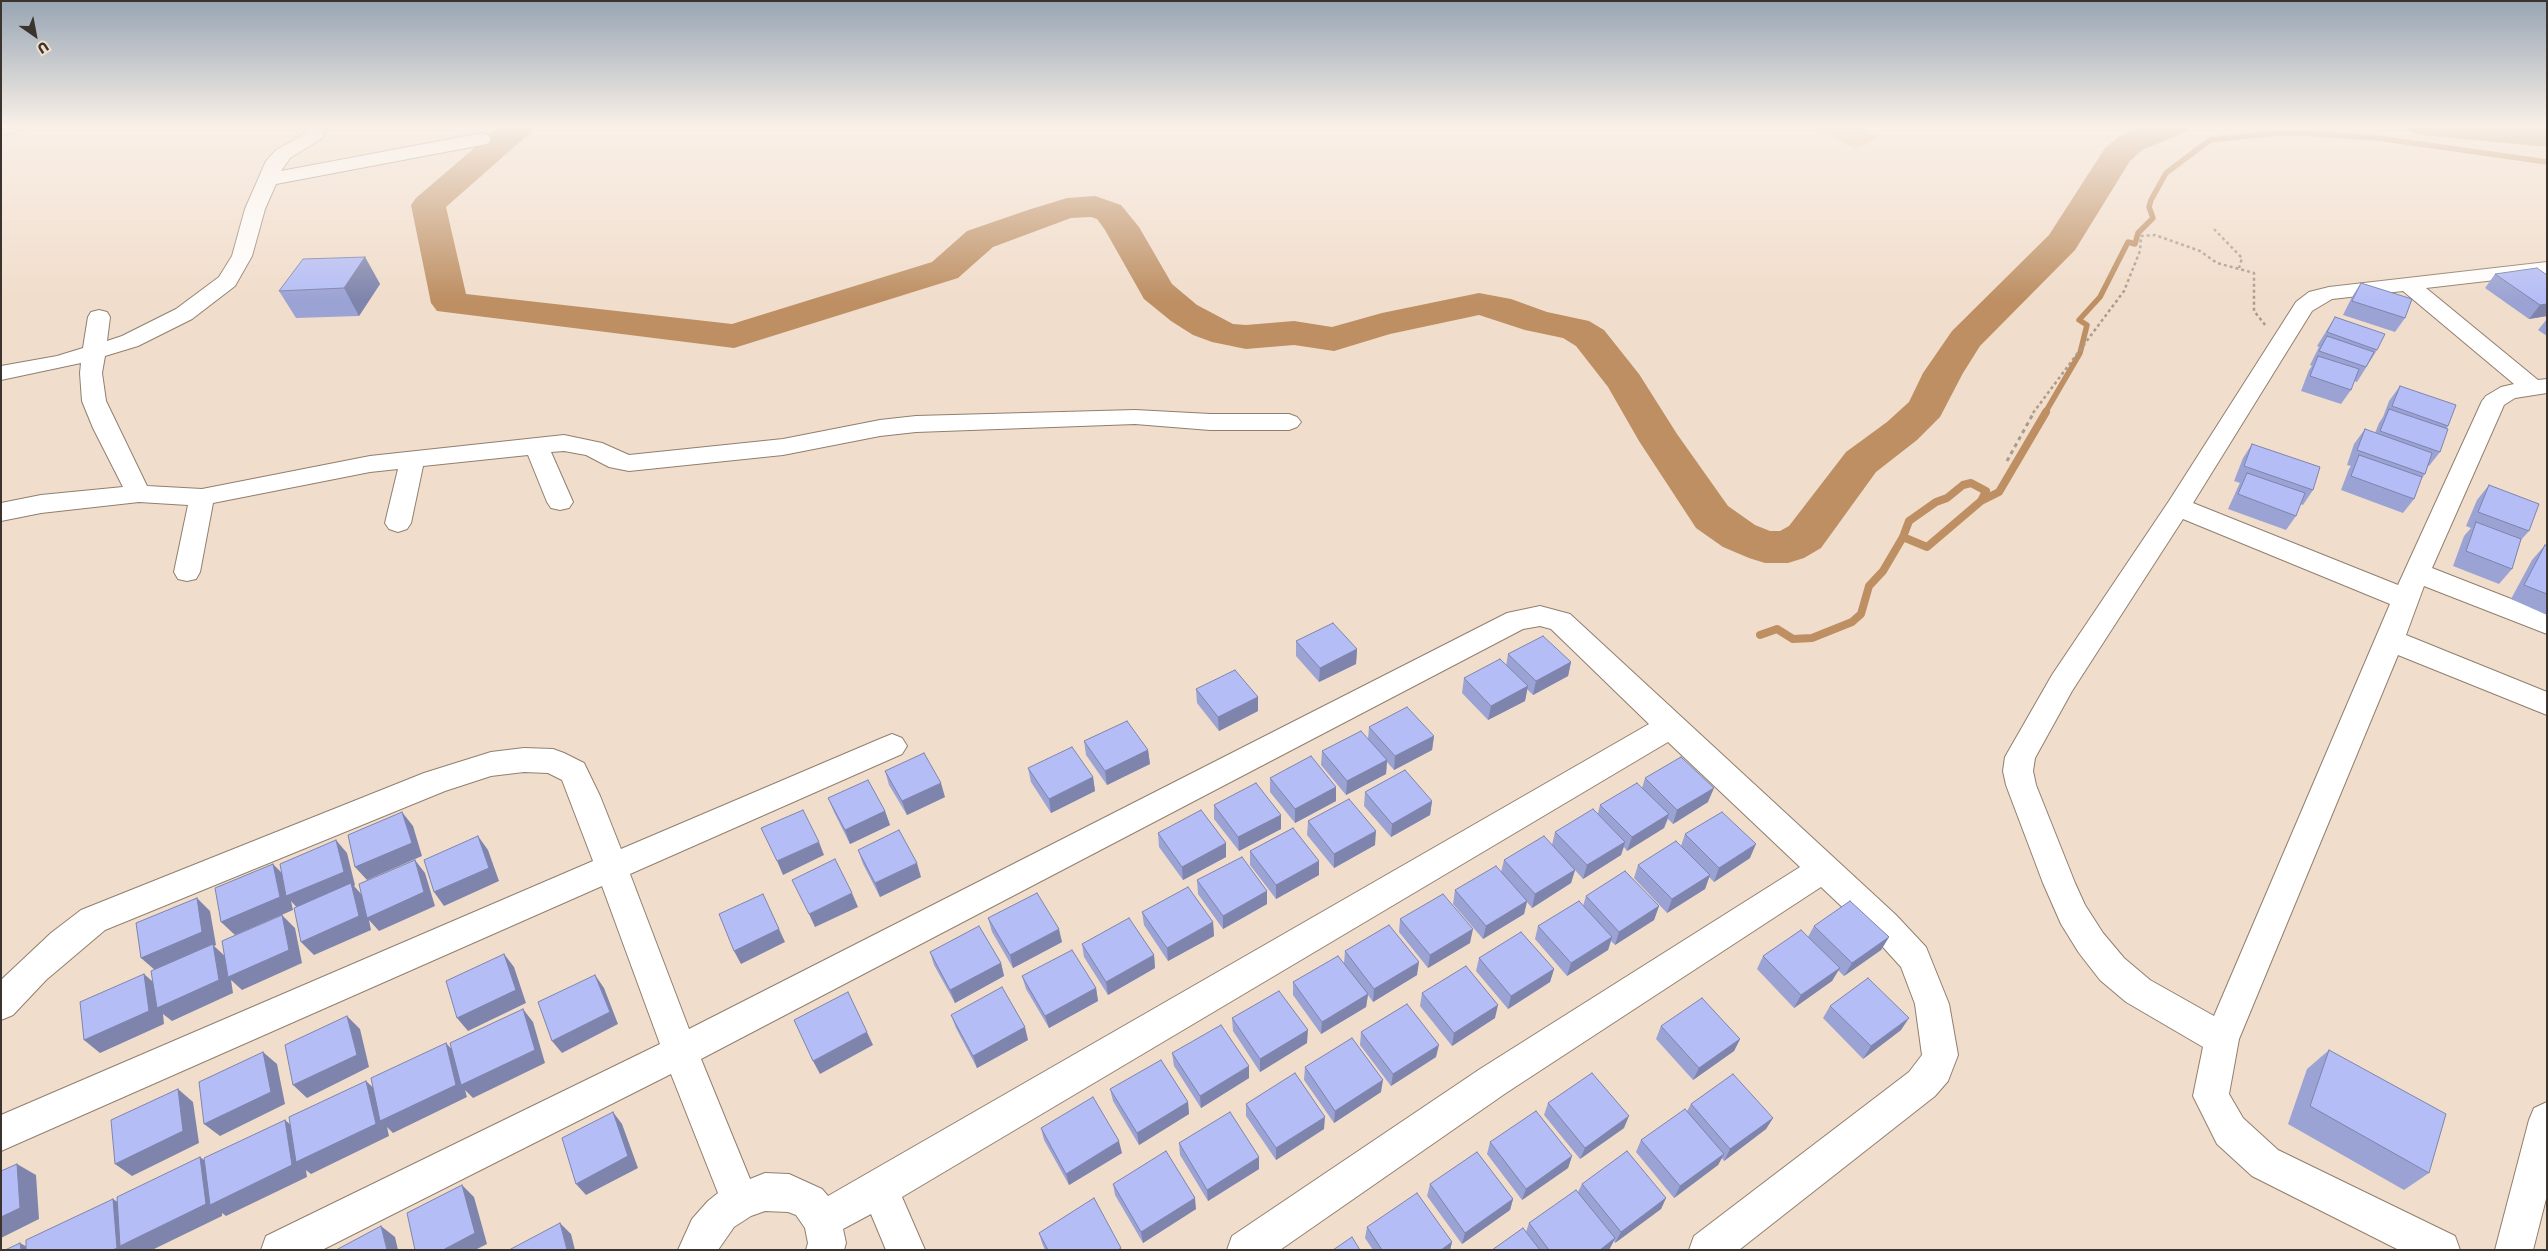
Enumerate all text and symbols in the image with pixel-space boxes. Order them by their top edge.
north arrow [10,10,60,60]
text: U [34,37,53,59]

